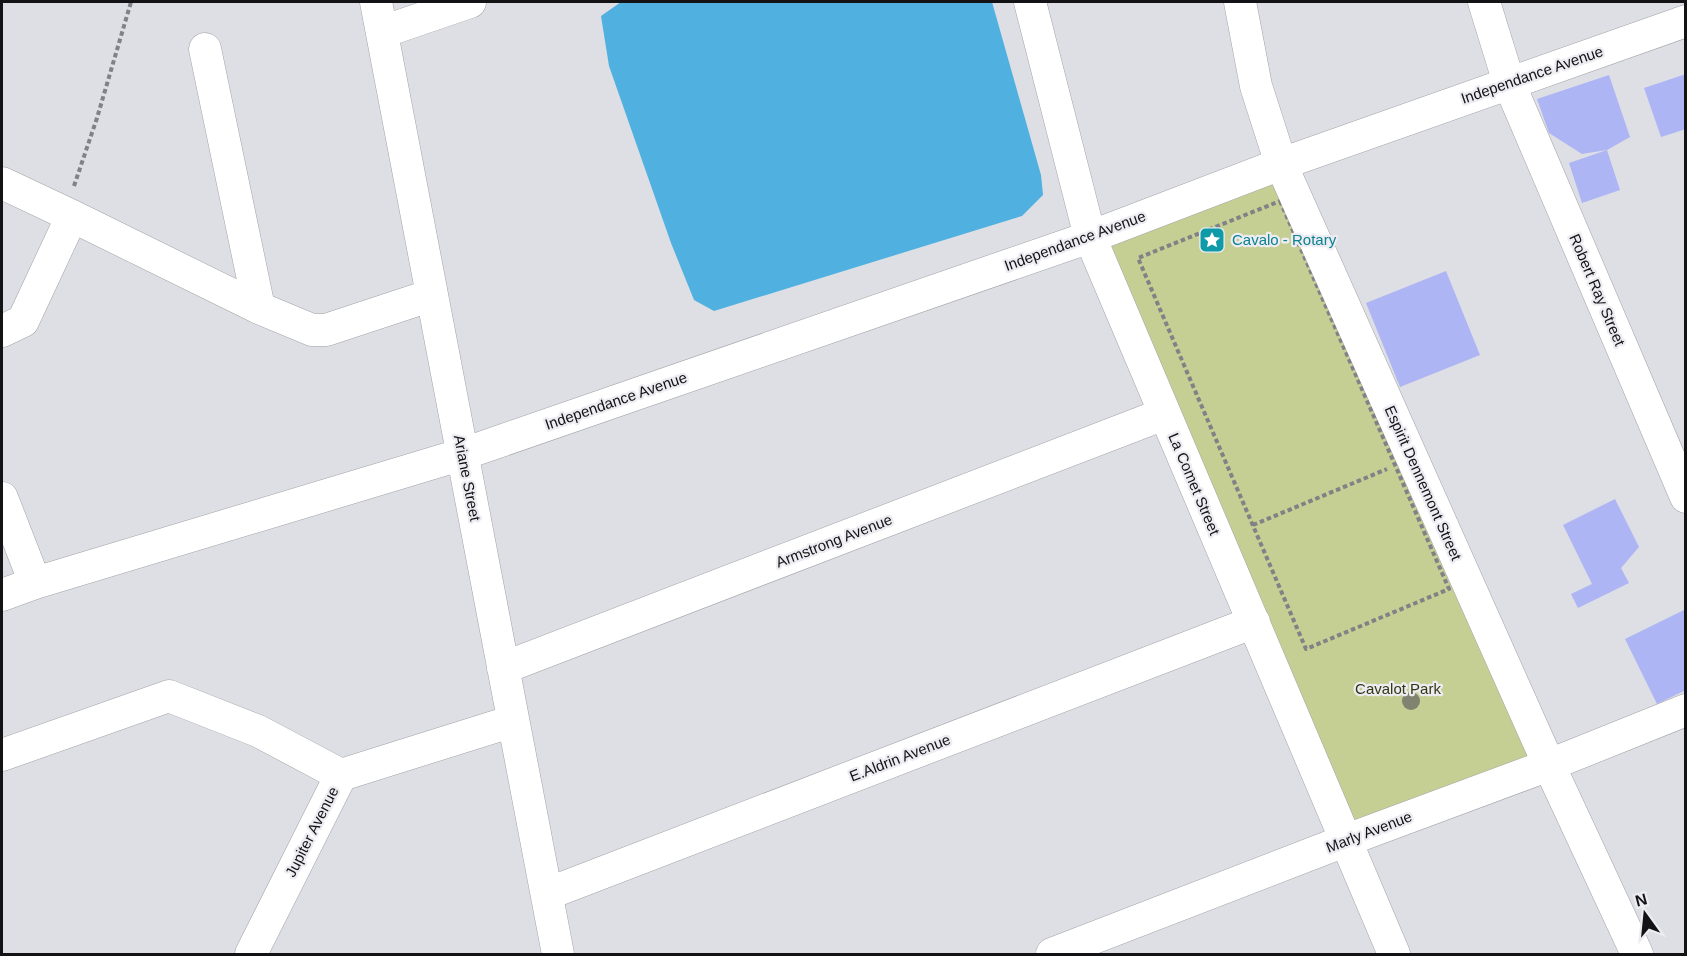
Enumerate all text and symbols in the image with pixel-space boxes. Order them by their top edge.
street label: Independance Avenue [1459,42,1605,107]
street label: Independance Avenue [1002,207,1148,274]
place icon: Cavalo - Rotary [1197,225,1227,255]
place label: Cavalo - Rotary [1232,231,1337,248]
street label: Robert Ray Street [1566,231,1629,349]
street label: Independance Avenue [543,368,689,433]
street label: Espirit Dennemont Street [1382,403,1466,564]
street label: La Comet Street [1165,430,1224,538]
street label: Ariane Street [451,433,484,523]
street label: Armstrong Avenue [773,511,894,571]
park label: Cavalot Park [1355,680,1441,697]
street label: E.Aldrin Avenue [847,731,953,785]
street label: Jupiter Avenue [282,784,342,880]
street label: Marly Avenue [1323,807,1414,856]
north arrow [1615,884,1675,944]
text: N [1633,890,1649,910]

